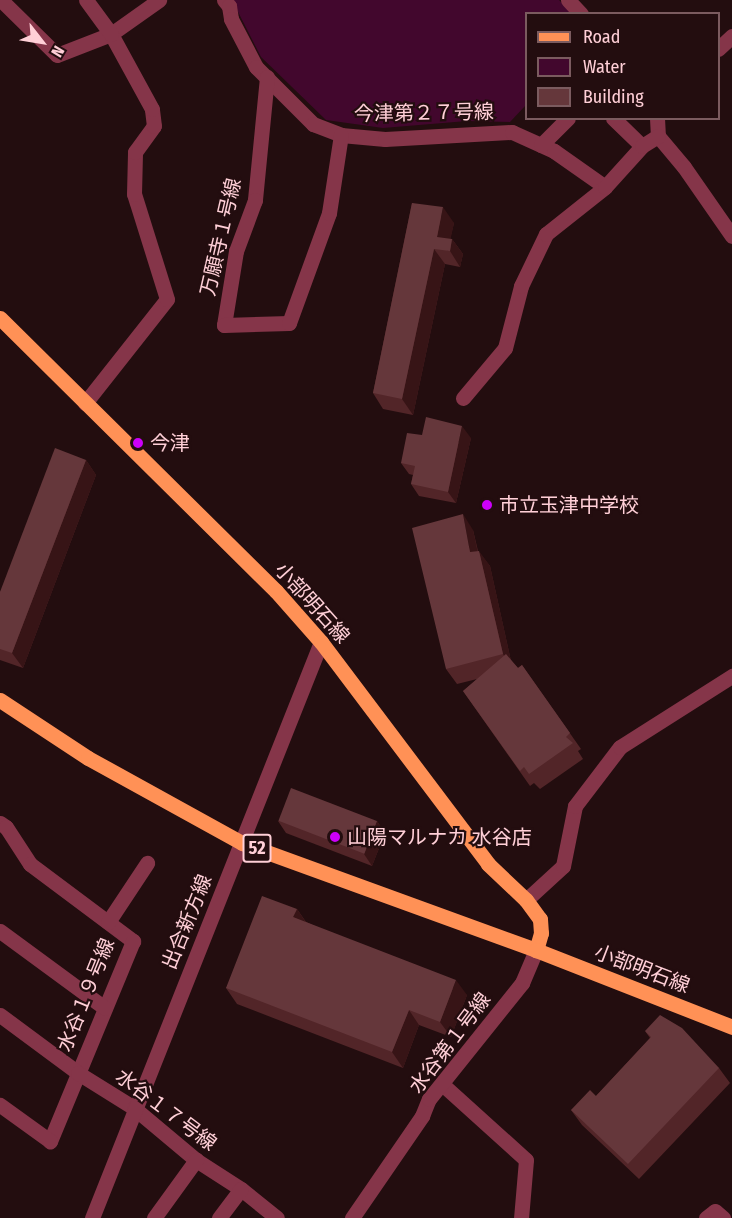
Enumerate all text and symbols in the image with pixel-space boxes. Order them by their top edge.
north arrow [12,12,72,72]
legend [525,12,720,120]
text: Road [583,26,620,48]
text: N [47,43,68,61]
text: Water [583,56,626,78]
text: Building [583,86,644,108]
street label: 今津第２７号線 [354,100,494,126]
street label: 万願寺１号線 [196,176,246,298]
place label: 今津 [150,431,190,455]
marker: 今津 [131,436,145,450]
place label: 市立玉津中学校 [499,493,639,517]
marker: 市立玉津中学校 [480,498,494,512]
street label: 小部明石線 [270,558,354,648]
place label: 山陽マルナカ 水谷店 [347,825,532,849]
marker: 山陽マルナカ 水谷店 [328,830,342,844]
road number: 52 [242,833,272,863]
street label: 出合新方線 [157,871,217,973]
street label: 水谷１９号線 [52,935,120,1055]
street label: 小部明石線 [591,940,693,998]
street label: 水谷第１号線 [404,988,496,1098]
street label: 水谷１７号線 [111,1064,221,1156]

